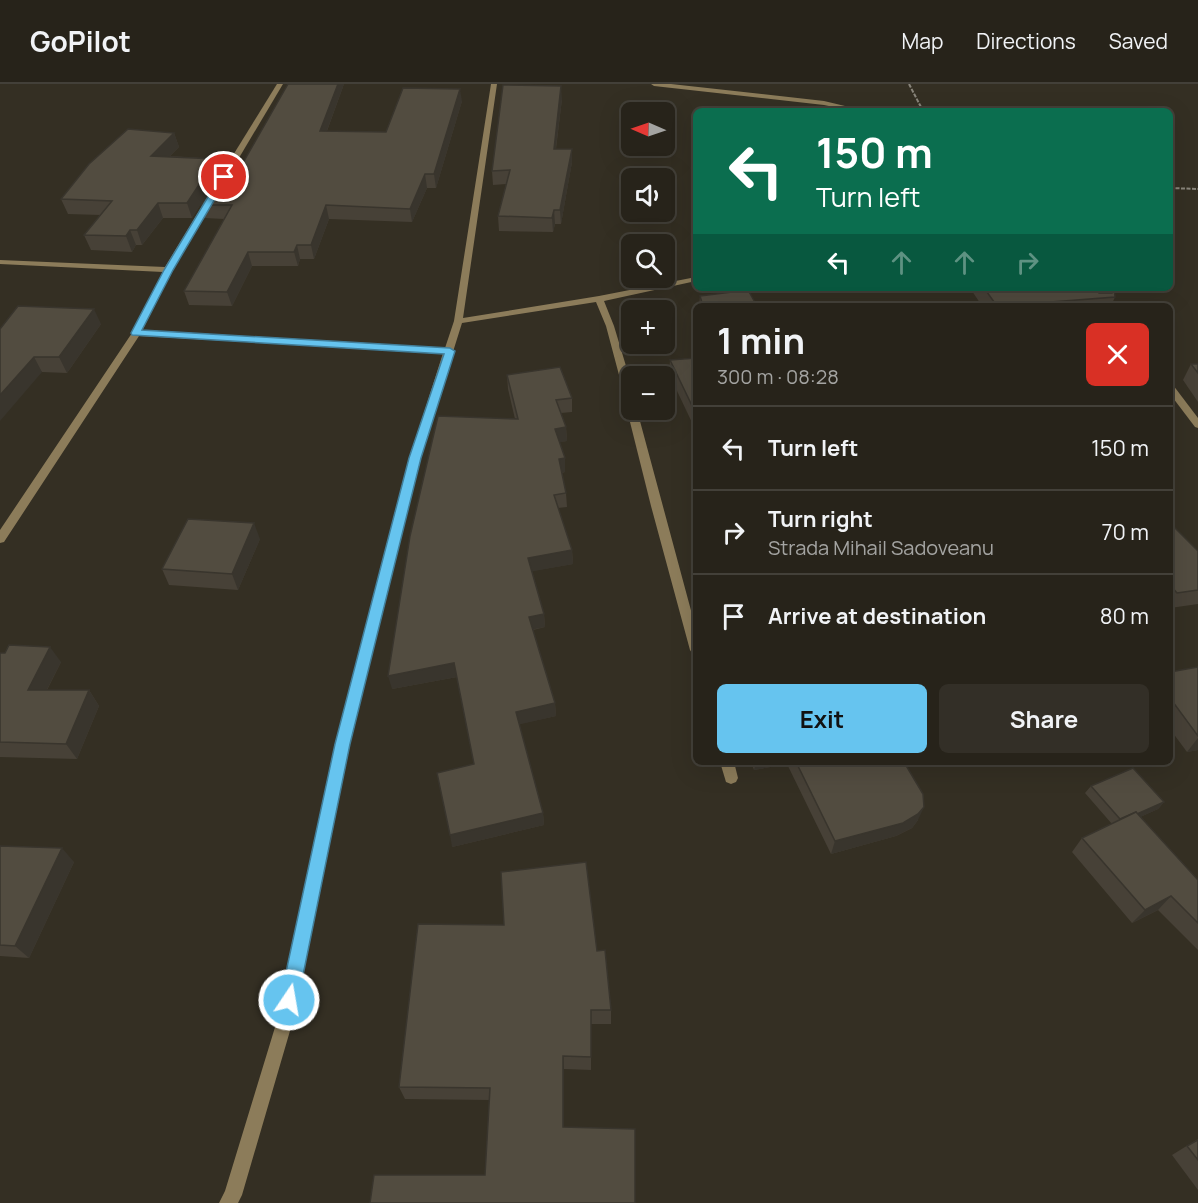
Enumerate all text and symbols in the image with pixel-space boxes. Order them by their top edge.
text: GoPilot [30,22,131,60]
text: Map [902,27,943,55]
text: Directions [976,27,1076,55]
text: Saved [1109,27,1168,55]
north arrow [621,102,675,156]
map controls [621,102,675,420]
text: 150 m [816,123,933,181]
icon: left [717,132,795,210]
pin [198,151,249,202]
icon: arrive [207,160,240,193]
button: sound [621,168,675,222]
text: Turn left [816,178,920,215]
button: search [621,234,675,288]
icon: left [822,246,855,279]
icon: ahead [885,246,918,279]
icon: ahead [948,246,981,279]
icon: right [1011,246,1044,279]
button: + [621,300,675,354]
text: 1 min [717,316,805,365]
button: close [1086,323,1149,386]
text: 300 m · 08:28 [717,363,839,390]
button: − [621,366,675,420]
icon: left [717,432,750,465]
text: Turn left [768,433,858,463]
text: 150 m [1091,433,1149,463]
text: Turn right [768,504,873,534]
icon: right [717,516,750,549]
text: 70 m [1101,517,1149,547]
text: Strada Mihail Sadoveanu [768,534,994,561]
icon: arrive [717,600,750,633]
text: Arrive at destination [768,601,986,631]
text: 80 m [1100,601,1149,631]
button: Exit [717,684,927,753]
button: Share [939,684,1149,753]
position arrow [257,968,321,1032]

